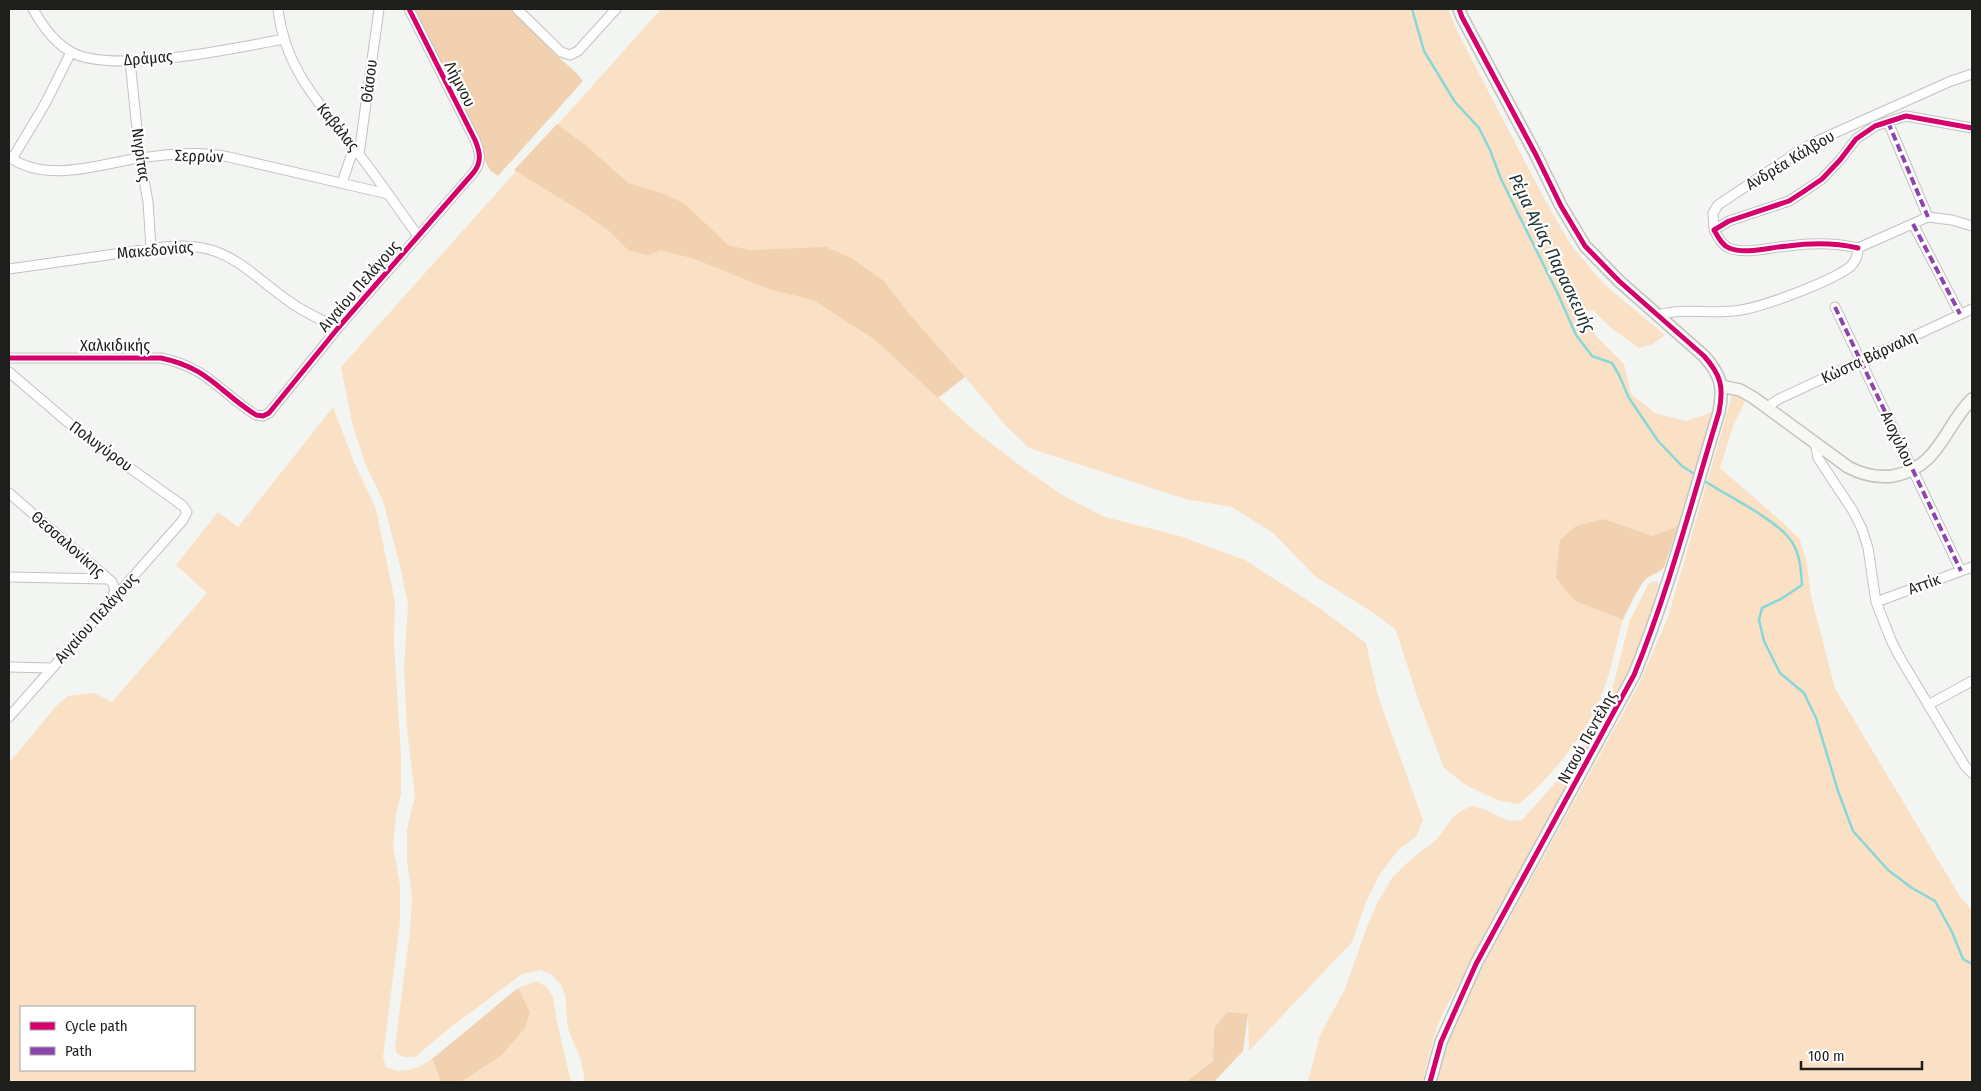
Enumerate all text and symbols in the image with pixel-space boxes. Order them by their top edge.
street label: Δράμας [123,46,174,70]
street label: Θάσου [357,58,381,104]
street label: Λήμνου [440,58,480,110]
street label: Καβάλας [313,99,363,155]
street label: Ανδρέα Κάλβου [1742,126,1838,194]
street label: Νιγρίτας [128,127,154,183]
street label: Σερρών [174,146,224,166]
water label: Ρέμα Αγίας Παρασκευής [1504,170,1600,336]
street label: Αιγαίου Πελάγους [314,236,404,336]
street label: Μακεδονίας [116,237,194,263]
street label: Κώστα Βάρναλη [1818,327,1920,387]
street label: Χαλκιδικής [80,336,150,355]
street label: Αισχύλου [1877,408,1919,470]
street label: Πολυγύρου [66,417,136,475]
street label: Θεσσαλονίκης [27,507,109,581]
street label: Αιγαίου Πελάγους [51,569,142,667]
street label: Αττίκ [1905,569,1943,599]
street label: Νταού Πεντέλης [1554,687,1621,787]
legend [20,1006,195,1071]
text: Cycle path [65,1017,128,1035]
scale bar [1801,1038,1922,1070]
text: Path [65,1042,92,1060]
text: 100 m [1808,1047,1845,1065]

